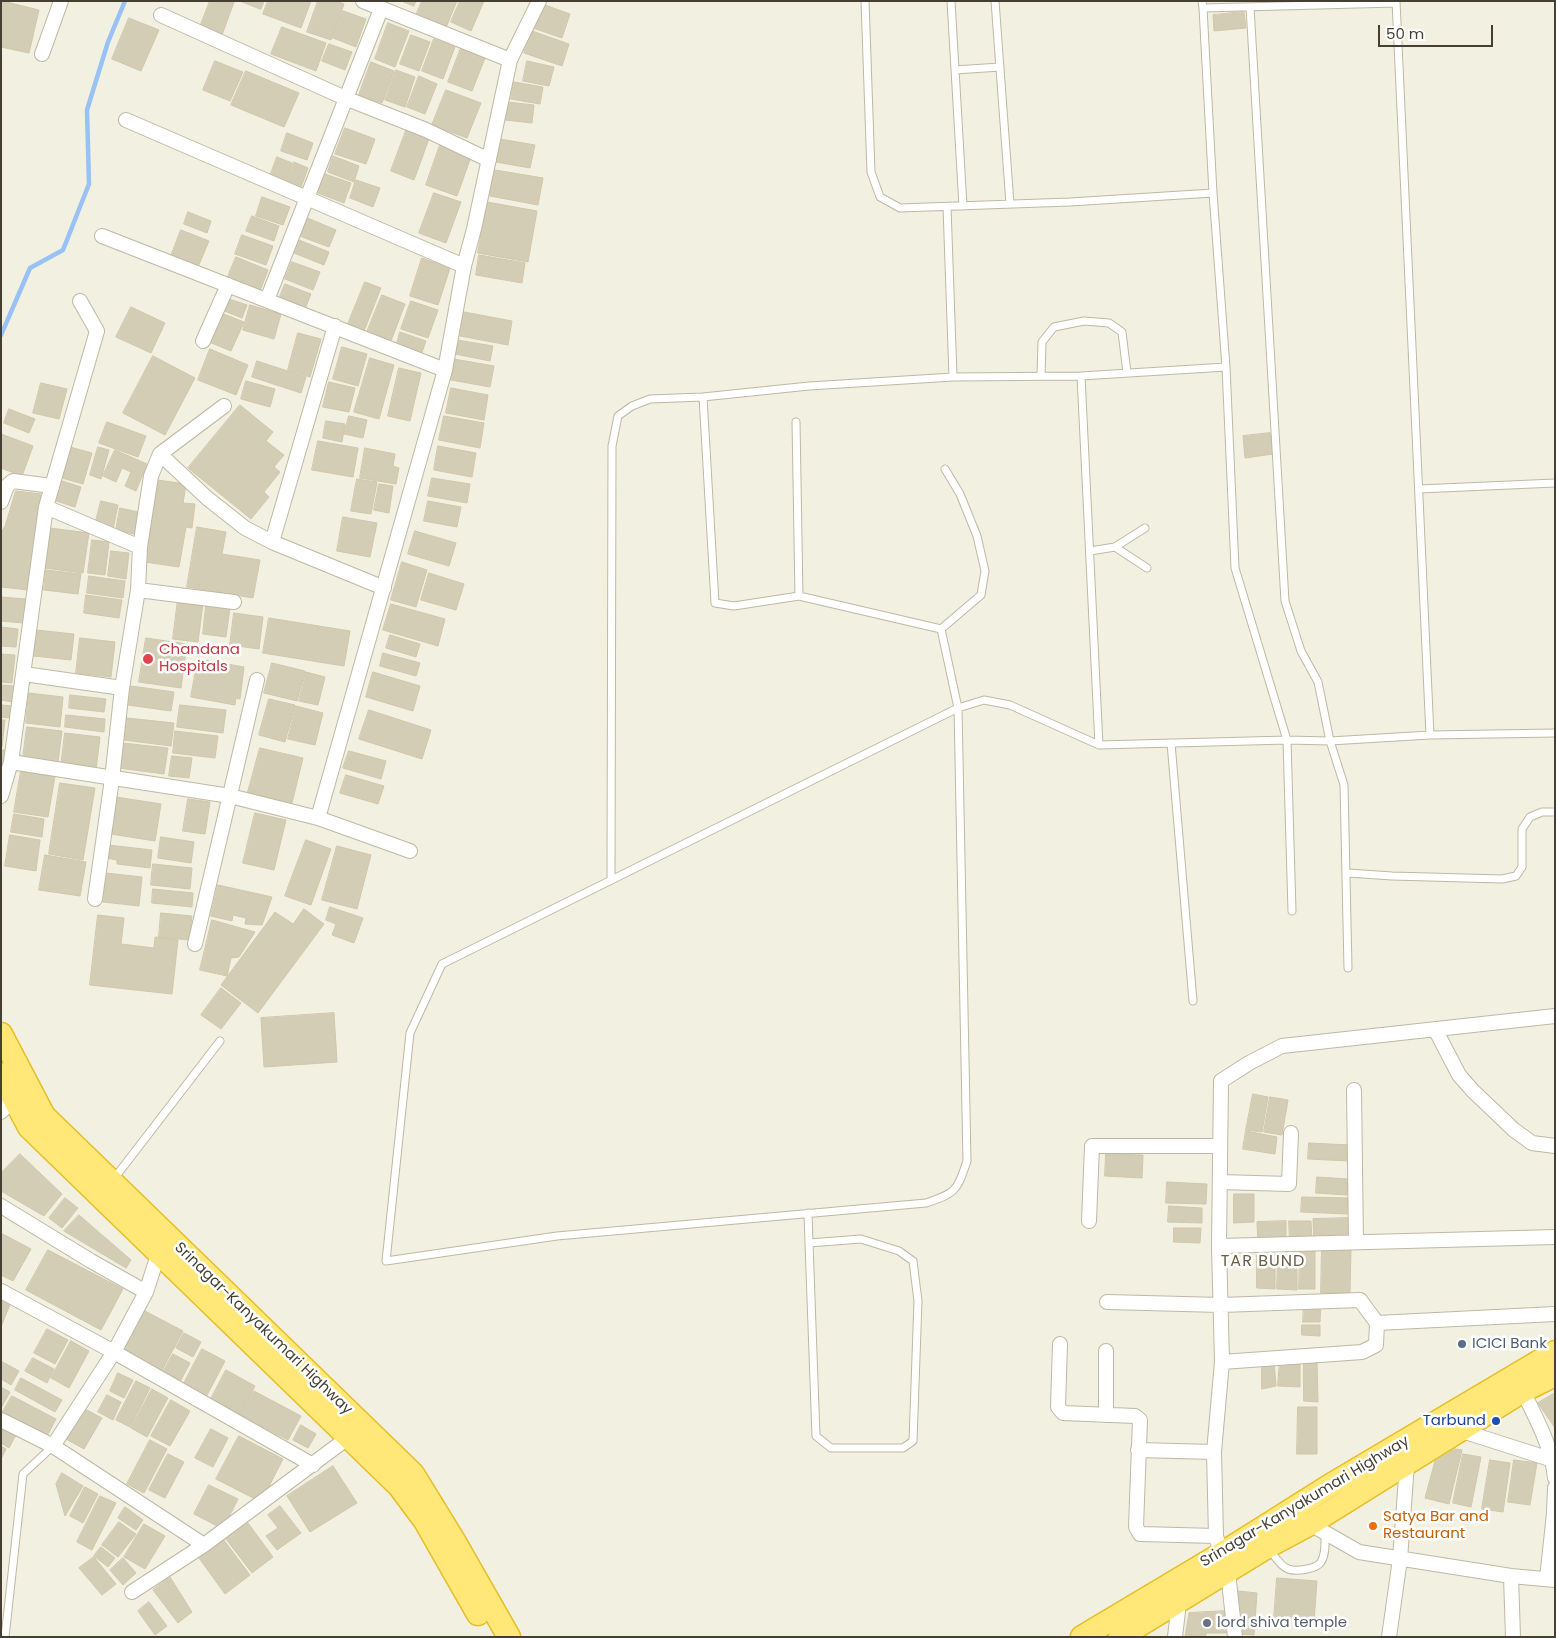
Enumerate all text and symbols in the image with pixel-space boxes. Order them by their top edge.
scale bar [1381,15,1496,47]
text: 50 m [1386,23,1424,44]
place label: Chandana Hospitals [159,641,240,676]
marker: Chandana Hospitals [141,652,155,666]
street label: Srinagar-Kanyakumari Highway [170,1239,356,1419]
district label: TAR BUND [1220,1252,1306,1272]
place label: ICICI Bank [1472,1335,1547,1353]
marker: ICICI Bank [1456,1338,1468,1350]
place label: Tarbund [1423,1412,1486,1430]
marker: Tarbund [1490,1415,1502,1427]
street label: Srinagar-Kanyakumari Highway [1197,1432,1413,1572]
place label: Satya Bar and Restaurant [1383,1508,1489,1543]
marker: Satya Bar and Restaurant [1367,1520,1379,1532]
place label: lord shiva temple [1217,1614,1347,1632]
marker: lord shiva temple [1201,1617,1213,1629]

